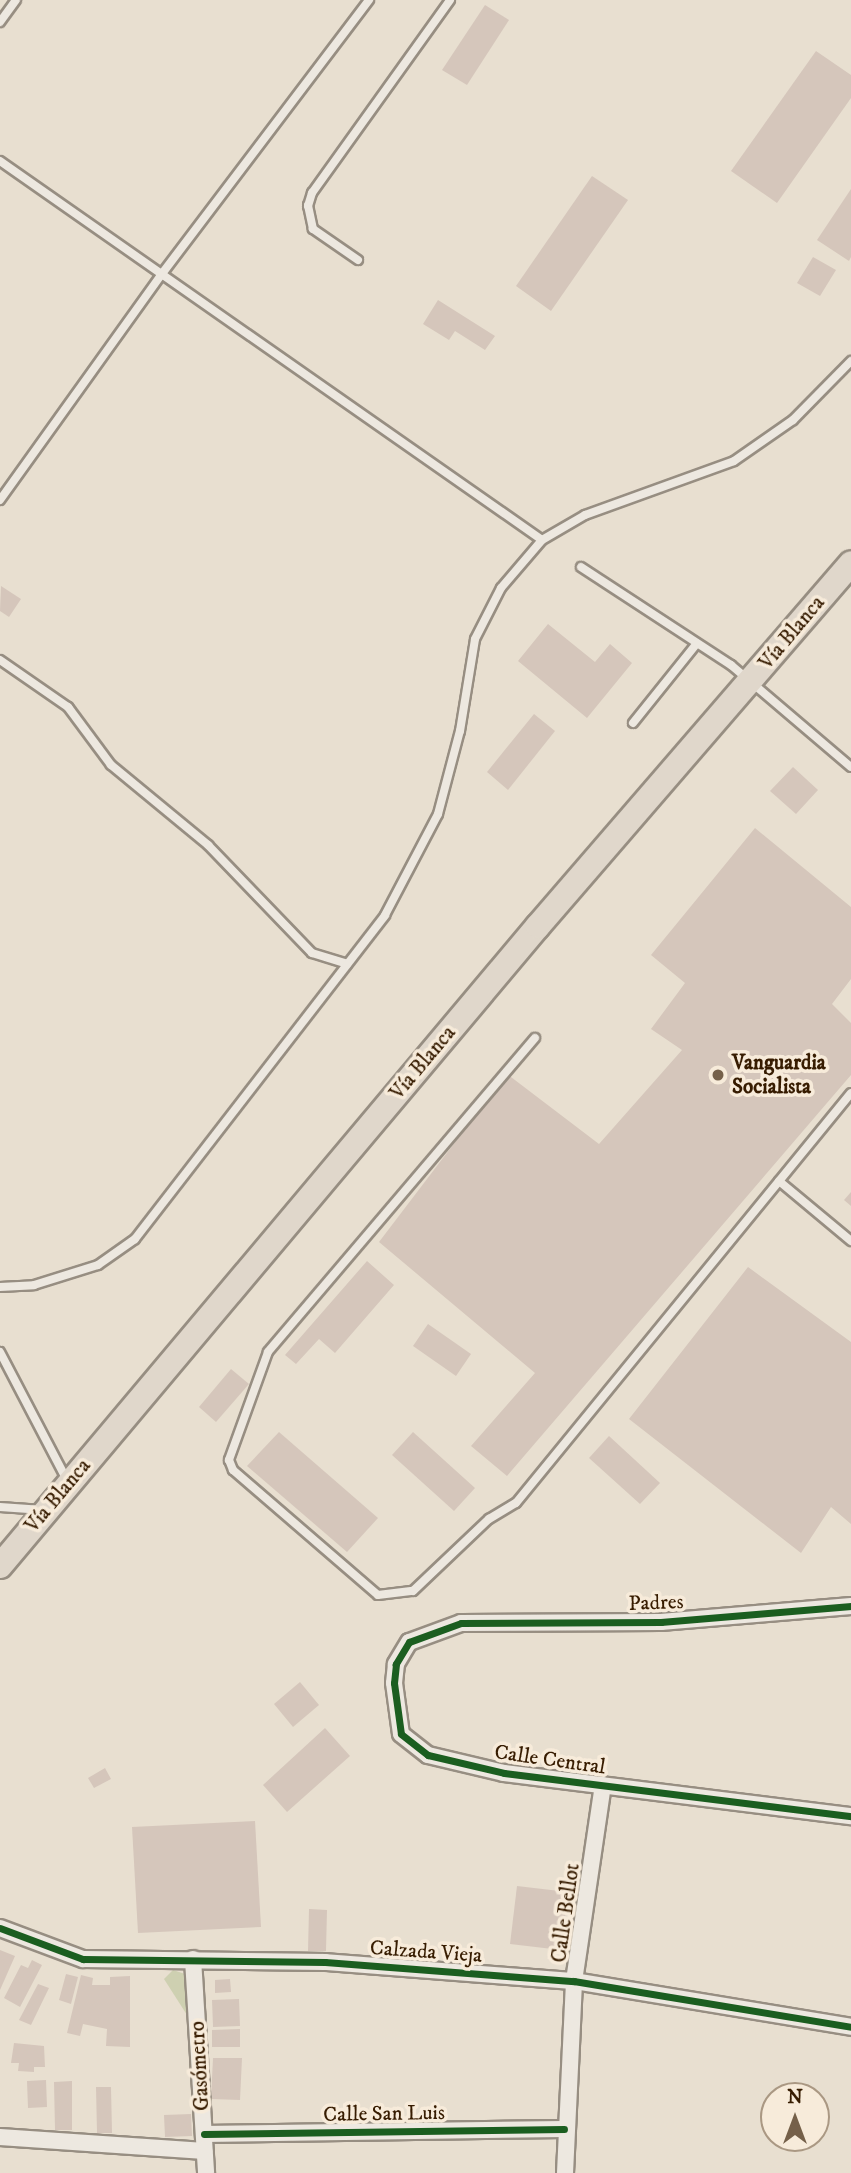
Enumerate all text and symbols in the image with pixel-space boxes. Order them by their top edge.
street label: Vía Blanca [754,591,830,675]
street label: Vía Blanca [385,1021,461,1105]
place label: Vanguardia Socialista [732,1050,826,1100]
marker: Vanguardia Socialista [710,1067,726,1083]
street label: Vía Blanca [20,1454,96,1538]
street label: Padres [628,1589,684,1617]
street label: Calle Central [493,1740,607,1780]
street label: Calle Bellot [547,1862,585,1964]
street label: Calzada Vieja [369,1936,483,1968]
street label: Gasómetro [185,2020,215,2112]
north arrow [760,2082,830,2152]
text: N [787,2086,803,2109]
street label: Calle San Luis [323,2100,445,2128]

